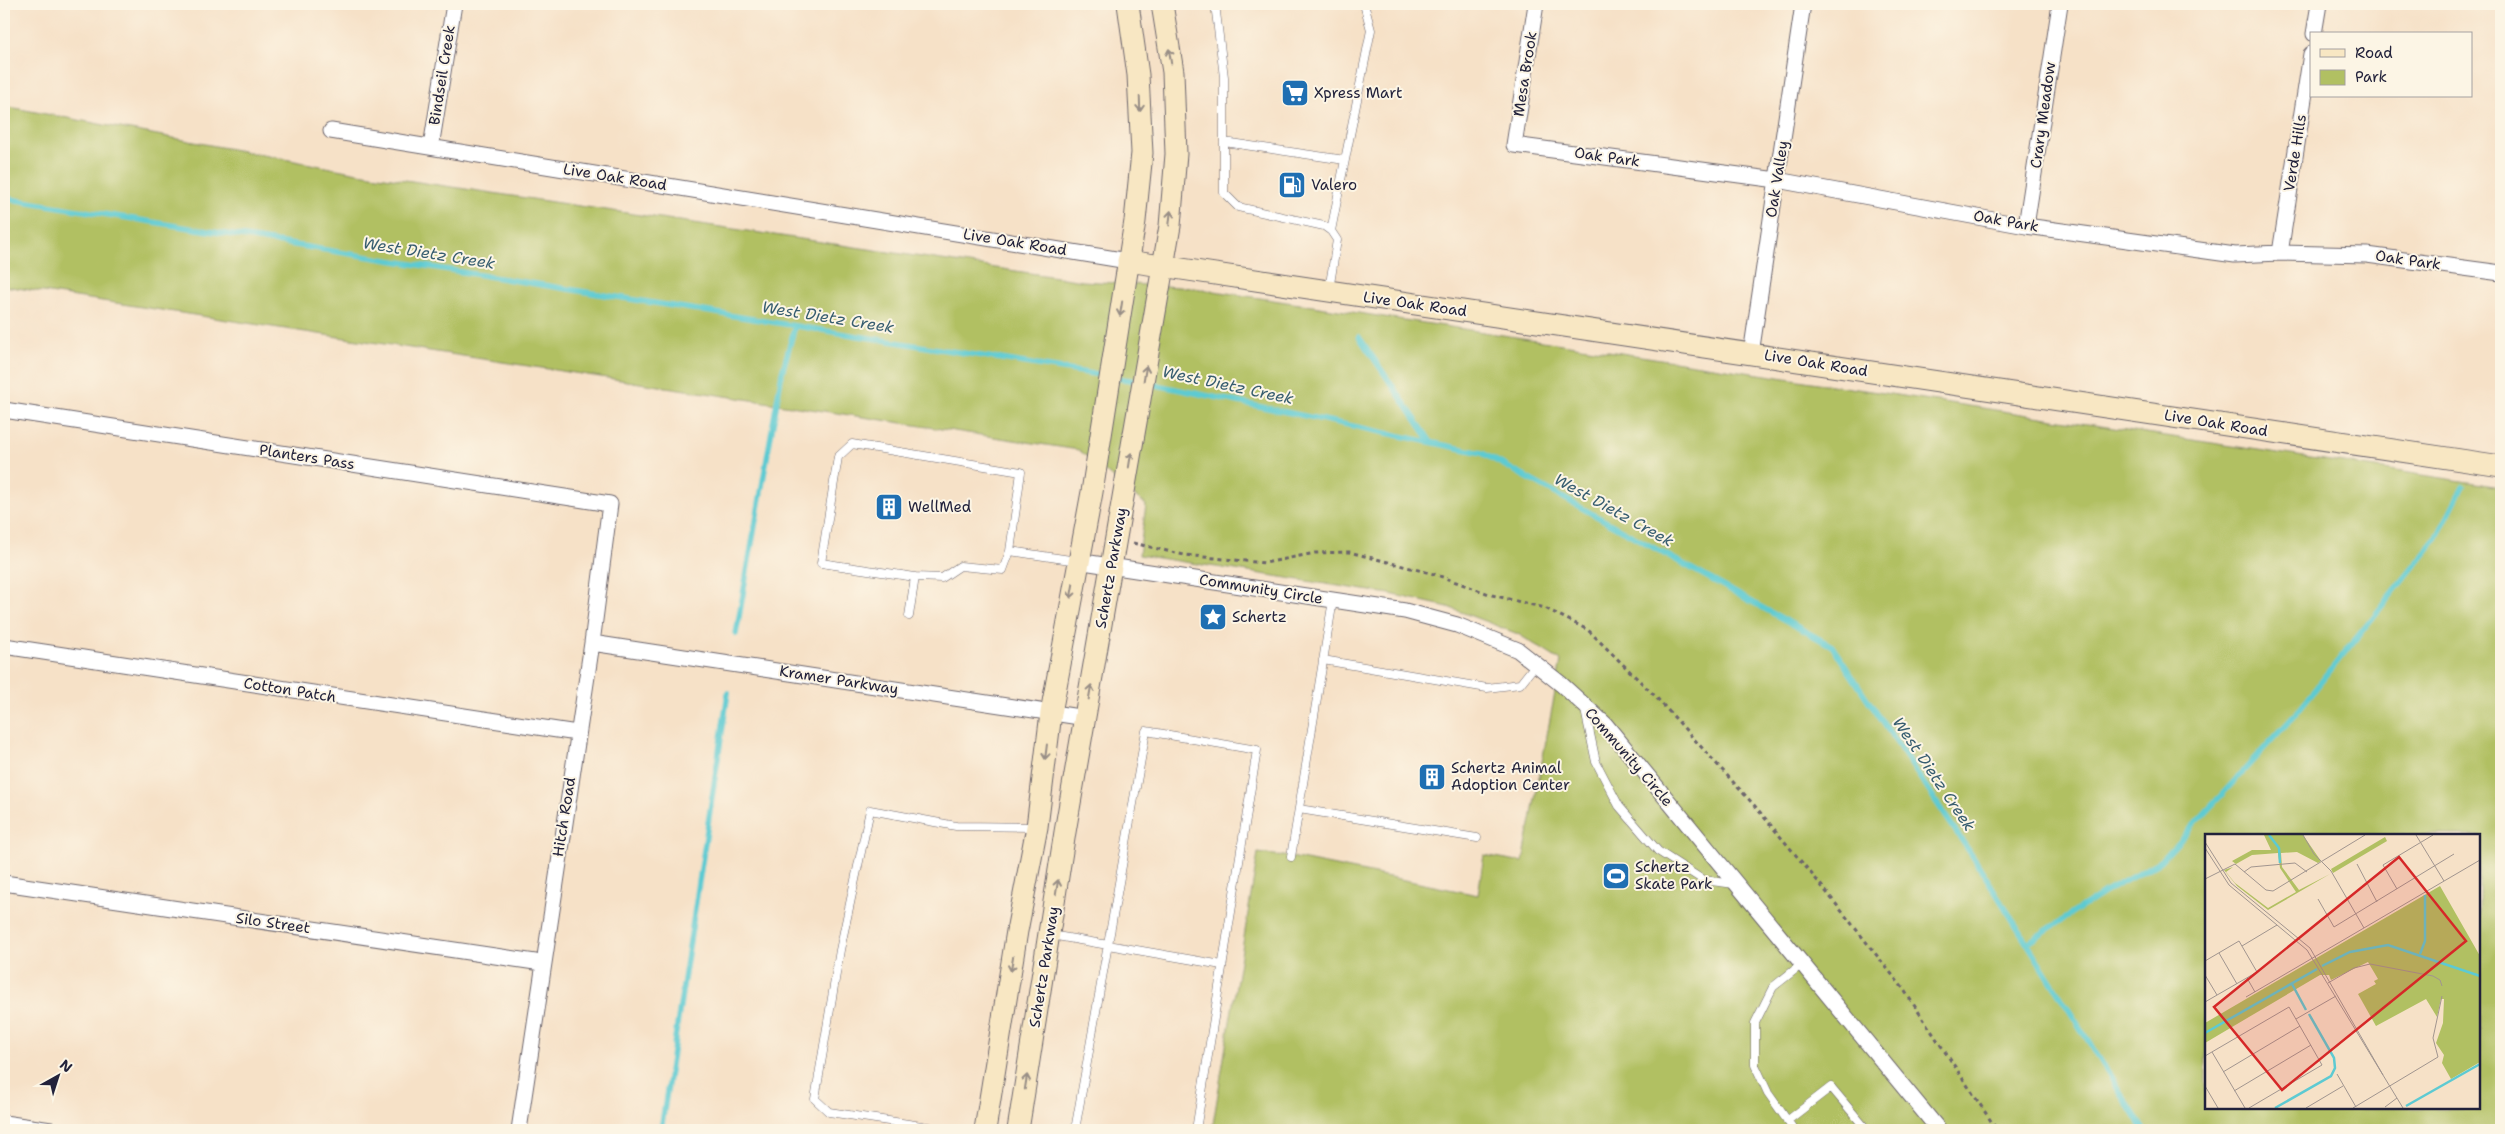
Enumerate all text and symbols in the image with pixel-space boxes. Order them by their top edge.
street label: Bindseil Creek [424,24,460,126]
street label: Mesa Brook [1508,30,1542,118]
legend [2310,32,2472,98]
text: Road [2355,43,2393,63]
one-way arrow [1165,49,1175,65]
street label: Crary Meadow [2026,60,2060,170]
text: Park [2355,67,2387,87]
supermarket icon: Xpress Mart [1280,78,1310,108]
place label: Xpress Mart [1314,83,1402,103]
one-way arrow [1135,96,1144,112]
street label: Verde Hills [2279,113,2311,193]
street label: Oak Valley [1761,139,1793,219]
street label: Oak Park [1573,143,1641,171]
street label: Live Oak Road [562,159,669,195]
fuel station icon: Valero [1277,170,1307,200]
place label: Valero [1311,175,1357,195]
street label: Oak Park [1972,205,2040,237]
one-way arrow [1165,211,1175,227]
street label: Live Oak Road [962,224,1069,260]
water label: West Dietz Creek [361,232,497,274]
street label: Oak Park [2374,246,2442,274]
street label: Live Oak Road [1362,287,1469,321]
water label: West Dietz Creek [760,296,896,338]
one-way arrow [1115,301,1125,317]
street label: Live Oak Road [1763,345,1870,381]
water label: West Dietz Creek [1160,361,1296,409]
one-way arrow [1140,365,1150,381]
street label: Live Oak Road [2163,405,2270,441]
street label: Planters Pass [258,440,356,474]
one-way arrow [1126,452,1136,468]
water label: West Dietz Creek [1550,468,1678,552]
building icon: WellMed [874,492,904,522]
place label: WellMed [908,497,972,517]
street label: Schertz Parkway [1091,506,1131,630]
street label: Community Circle [1198,569,1324,609]
one-way arrow [1067,583,1077,599]
place icon: Schertz [1198,602,1228,632]
place label: Schertz [1232,607,1287,627]
street label: Kramer Parkway [778,661,900,699]
street label: Cotton Patch [242,673,338,707]
one-way arrow [1085,685,1095,701]
street label: Community Circle [1580,703,1678,811]
water label: West Dietz Creek [1888,713,1980,835]
one-way arrow [1041,743,1051,759]
place label: Schertz Animal Adoption Center [1451,758,1570,795]
building icon: Schertz Animal Adoption Center [1417,762,1447,792]
street label: Hitch Road [548,775,580,858]
inset map [2205,834,2480,1109]
place label: Schertz Skate Park [1635,857,1713,894]
sports icon: Schertz Skate Park [1601,861,1631,891]
one-way arrow [1052,879,1062,895]
street label: Schertz Parkway [1025,905,1063,1029]
street label: Silo Street [234,908,312,938]
one-way arrow [1006,955,1016,971]
north arrow [32,1052,82,1102]
text: N [56,1055,76,1076]
one-way arrow [1021,1074,1031,1090]

